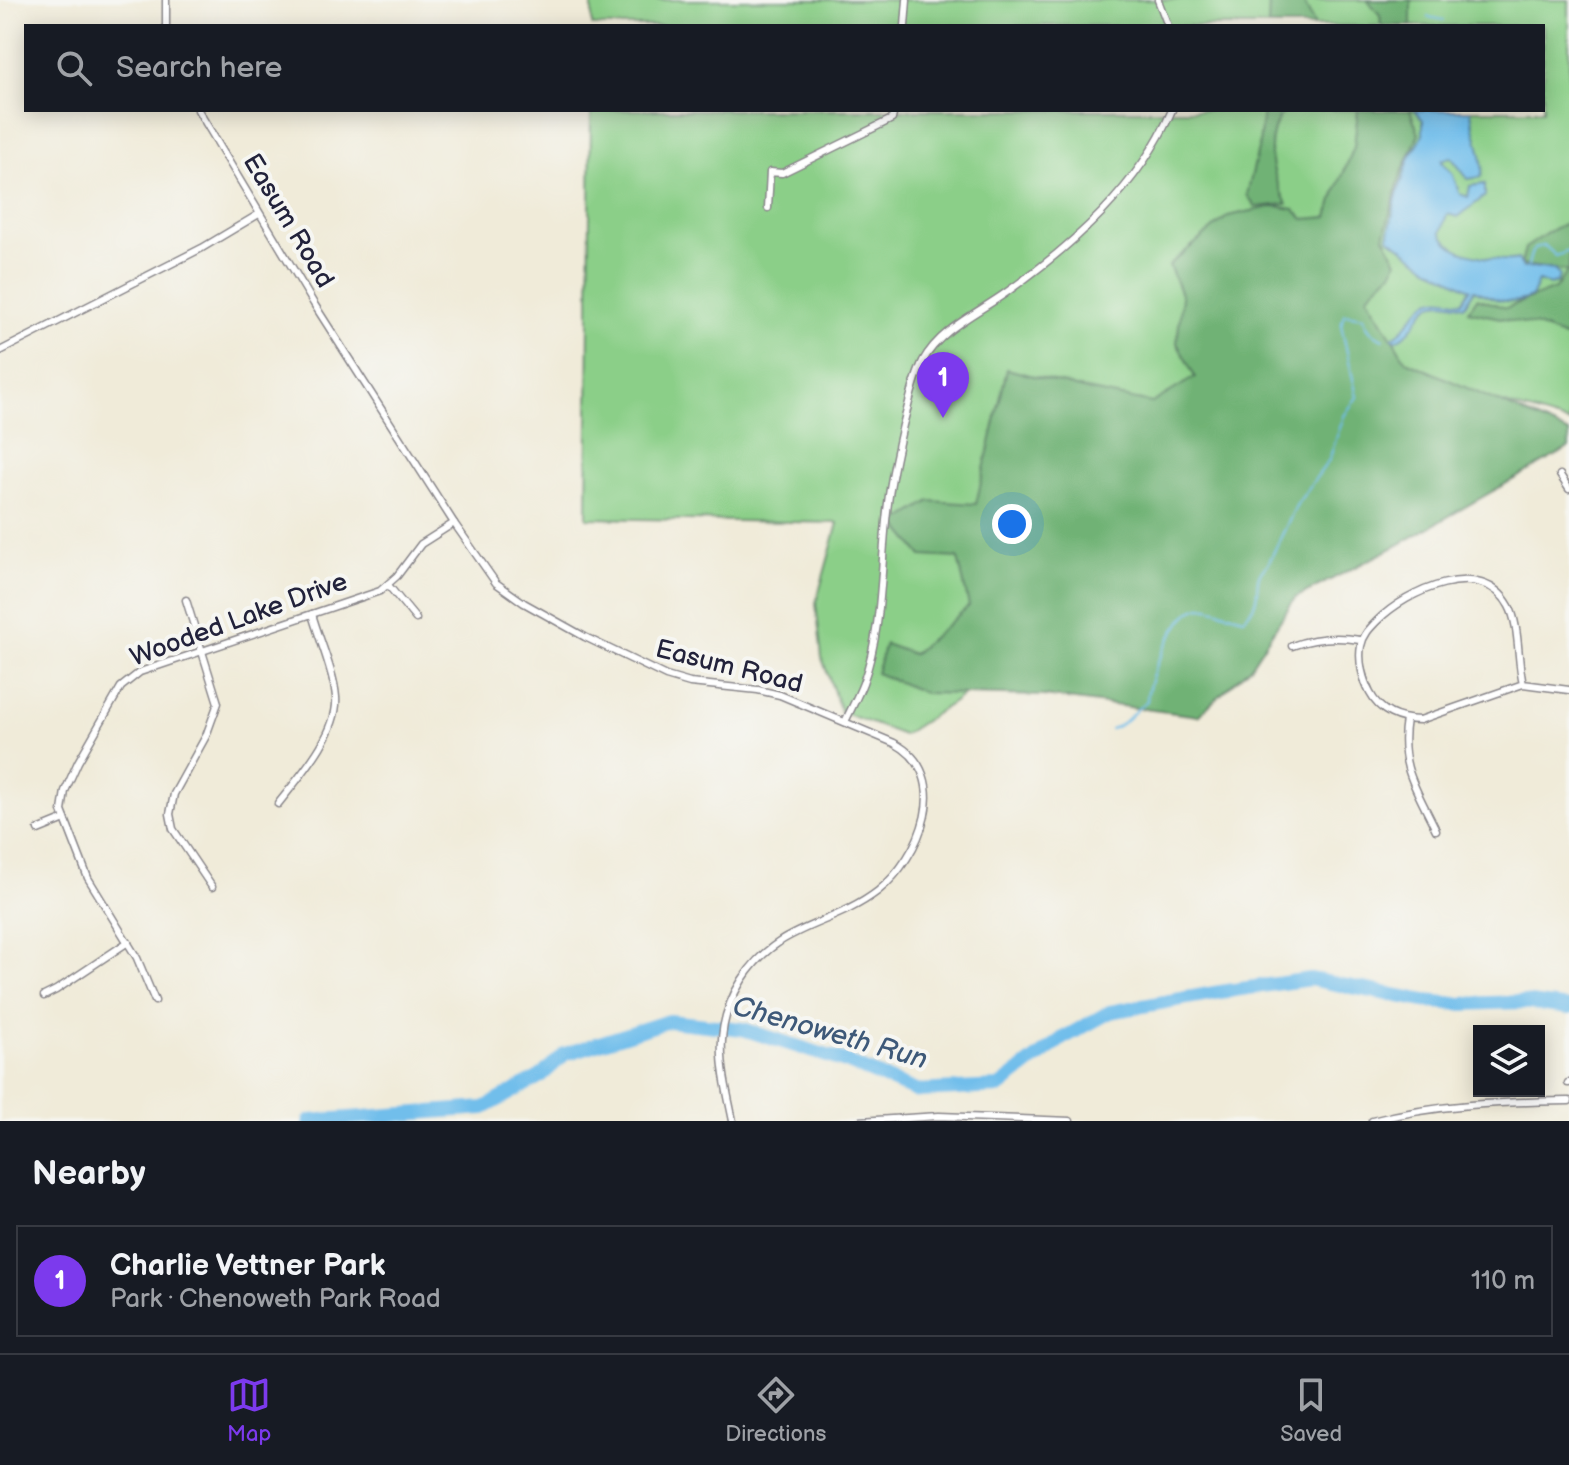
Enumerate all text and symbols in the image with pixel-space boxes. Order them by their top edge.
search box [24,24,1545,112]
icon: search [52,46,96,90]
text: Search here [116,50,282,86]
street label: Easum Road [236,148,340,294]
pin: 1 [917,352,969,418]
your location [992,504,1032,544]
street label: Wooded Lake Drive [126,566,352,674]
street label: Easum Road [652,634,806,700]
water label: Chenoweth Run [729,989,931,1077]
map controls [1473,1025,1545,1097]
button: layers [1473,1025,1545,1097]
text: Nearby [32,1153,146,1194]
text: Charlie Vettner Park [110,1248,385,1284]
text: 1 [55,1266,65,1297]
text: 110 m [1471,1266,1535,1297]
text: Park · Chenoweth Park Road [110,1284,441,1315]
tab: Map [227,1373,271,1448]
tab: Directions [725,1373,826,1448]
tab: Saved [1280,1373,1342,1448]

